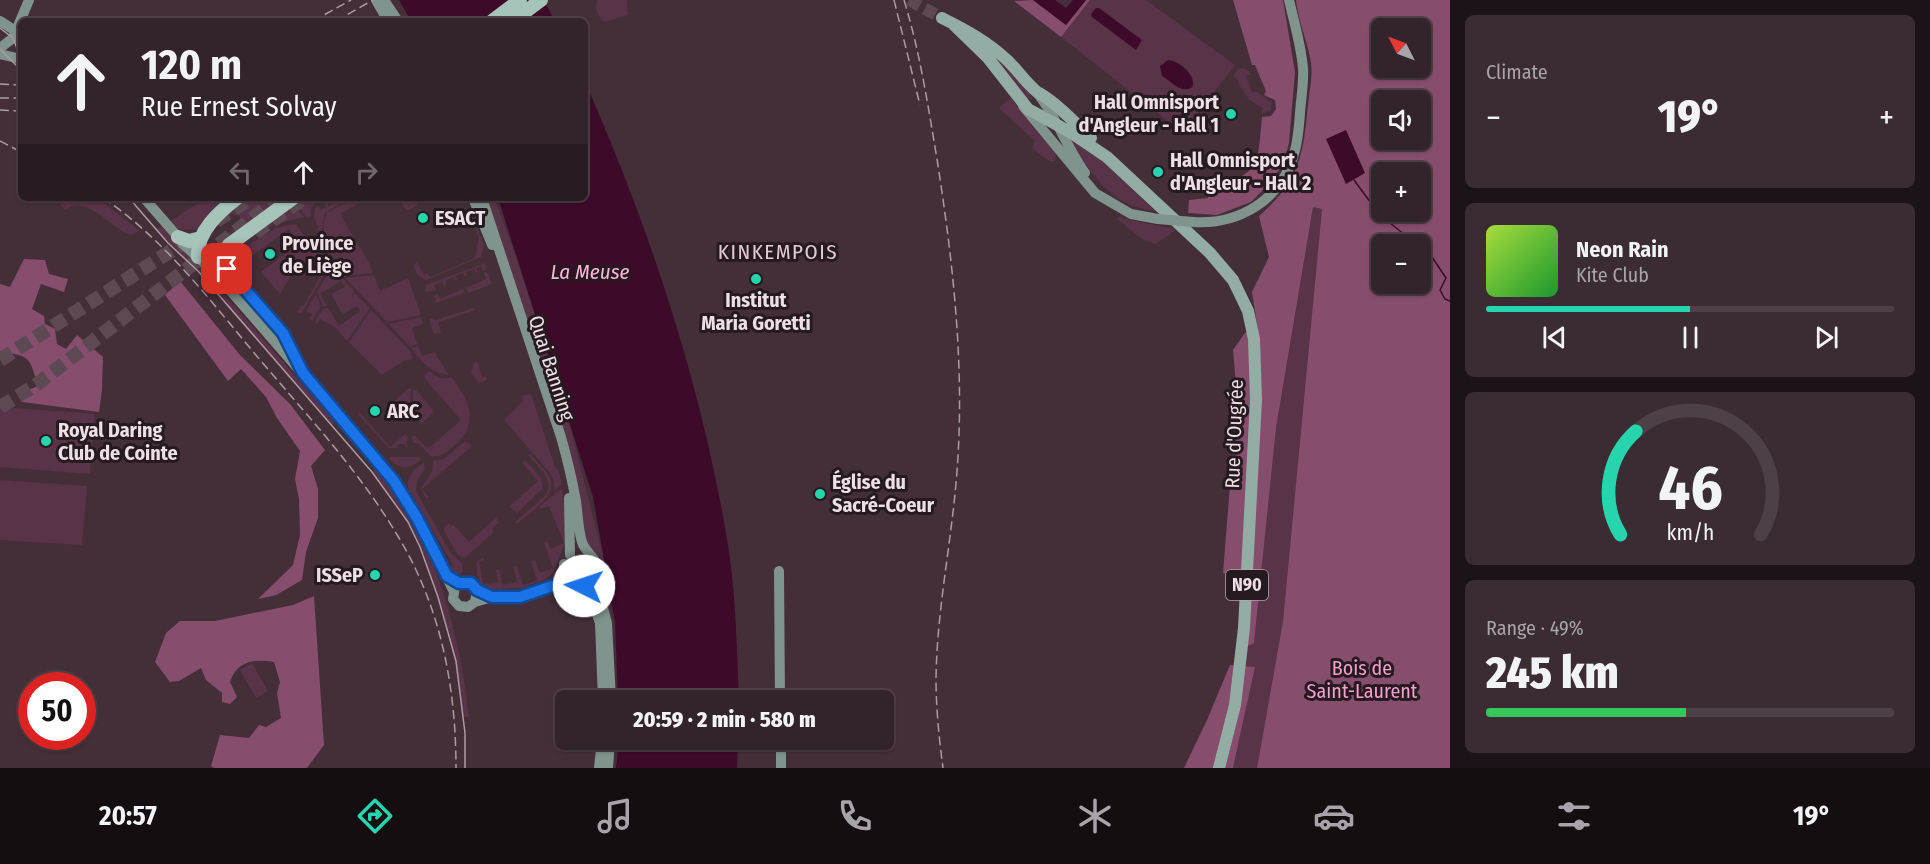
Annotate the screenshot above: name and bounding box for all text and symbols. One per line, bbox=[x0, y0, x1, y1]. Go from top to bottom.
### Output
north arrow bbox=[1371, 18, 1431, 78]
map controls bbox=[1371, 18, 1431, 294]
text: 120 m bbox=[141, 40, 242, 90]
icon: ahead bbox=[42, 42, 120, 120]
text: Climate bbox=[1486, 60, 1548, 84]
place label: Hall Omnisport d'Angleur - Hall 1 bbox=[1079, 90, 1220, 137]
button: sound bbox=[1371, 90, 1431, 150]
text: 19° bbox=[1658, 90, 1722, 144]
text: Rue Ernest Solvay bbox=[141, 91, 337, 123]
text: − bbox=[1486, 98, 1501, 138]
text: + bbox=[1879, 98, 1894, 138]
marker: Hall Omnisport d'Angleur - Hall 1 bbox=[1224, 107, 1238, 121]
place label: Hall Omnisport d'Angleur - Hall 2 bbox=[1170, 148, 1311, 195]
icon: left bbox=[224, 156, 257, 189]
icon: ahead bbox=[287, 156, 320, 189]
icon: right bbox=[350, 156, 383, 189]
button: + bbox=[1371, 162, 1431, 222]
marker: Hall Omnisport d'Angleur - Hall 2 bbox=[1151, 165, 1165, 179]
place label: ESACT bbox=[435, 206, 485, 230]
marker: ESACT bbox=[416, 211, 430, 225]
place label: Province de Liège bbox=[282, 231, 353, 278]
button: − bbox=[1371, 234, 1431, 294]
text: Neon Rain bbox=[1576, 236, 1669, 263]
district label: KINKEMPOIS bbox=[718, 239, 838, 265]
pin bbox=[201, 243, 252, 294]
marker: Province de Liège bbox=[263, 247, 277, 261]
icon: arrive bbox=[210, 252, 243, 285]
water label: La Meuse bbox=[550, 259, 630, 285]
text: Kite Club bbox=[1576, 263, 1649, 287]
marker: Institut Maria Goretti bbox=[749, 272, 763, 286]
place label: Institut Maria Goretti bbox=[701, 288, 811, 335]
street label: Quai Banning bbox=[524, 312, 580, 424]
icon: previous bbox=[1538, 321, 1571, 354]
icon: pause bbox=[1674, 321, 1707, 354]
icon: next bbox=[1810, 321, 1843, 354]
street label: Rue d'Ougrée bbox=[1220, 379, 1248, 489]
place label: ARC bbox=[386, 399, 420, 423]
marker: ARC bbox=[368, 404, 382, 418]
place label: Royal Daring Club de Cointe bbox=[58, 418, 178, 465]
marker: Royal Daring Club de Cointe bbox=[39, 434, 53, 448]
text: 46 bbox=[1658, 451, 1722, 526]
place label: Église du Sacré-Coeur bbox=[832, 469, 935, 517]
marker: Église du Sacré-Coeur bbox=[813, 487, 827, 501]
text: km/h bbox=[1666, 521, 1714, 547]
position arrow bbox=[552, 554, 616, 618]
place label: ISSeP bbox=[316, 563, 363, 587]
marker: ISSeP bbox=[368, 568, 382, 582]
road number: N90 bbox=[1226, 570, 1268, 600]
text: Range · 49% bbox=[1486, 616, 1584, 640]
text: 245 km bbox=[1486, 646, 1619, 700]
park label: Bois de Saint-Laurent bbox=[1307, 656, 1418, 703]
speed limit sign: 50 bbox=[18, 672, 96, 750]
text: 20:59 · 2 min · 580 m bbox=[633, 706, 816, 733]
icon: directions bbox=[354, 795, 396, 837]
icon: music bbox=[594, 795, 636, 837]
icon: phone bbox=[834, 795, 876, 837]
icon: climate bbox=[1074, 795, 1116, 837]
icon: car bbox=[1313, 795, 1355, 837]
icon: filters bbox=[1553, 795, 1595, 837]
text: 20:57 bbox=[99, 800, 157, 832]
text: 19° bbox=[1793, 800, 1831, 832]

